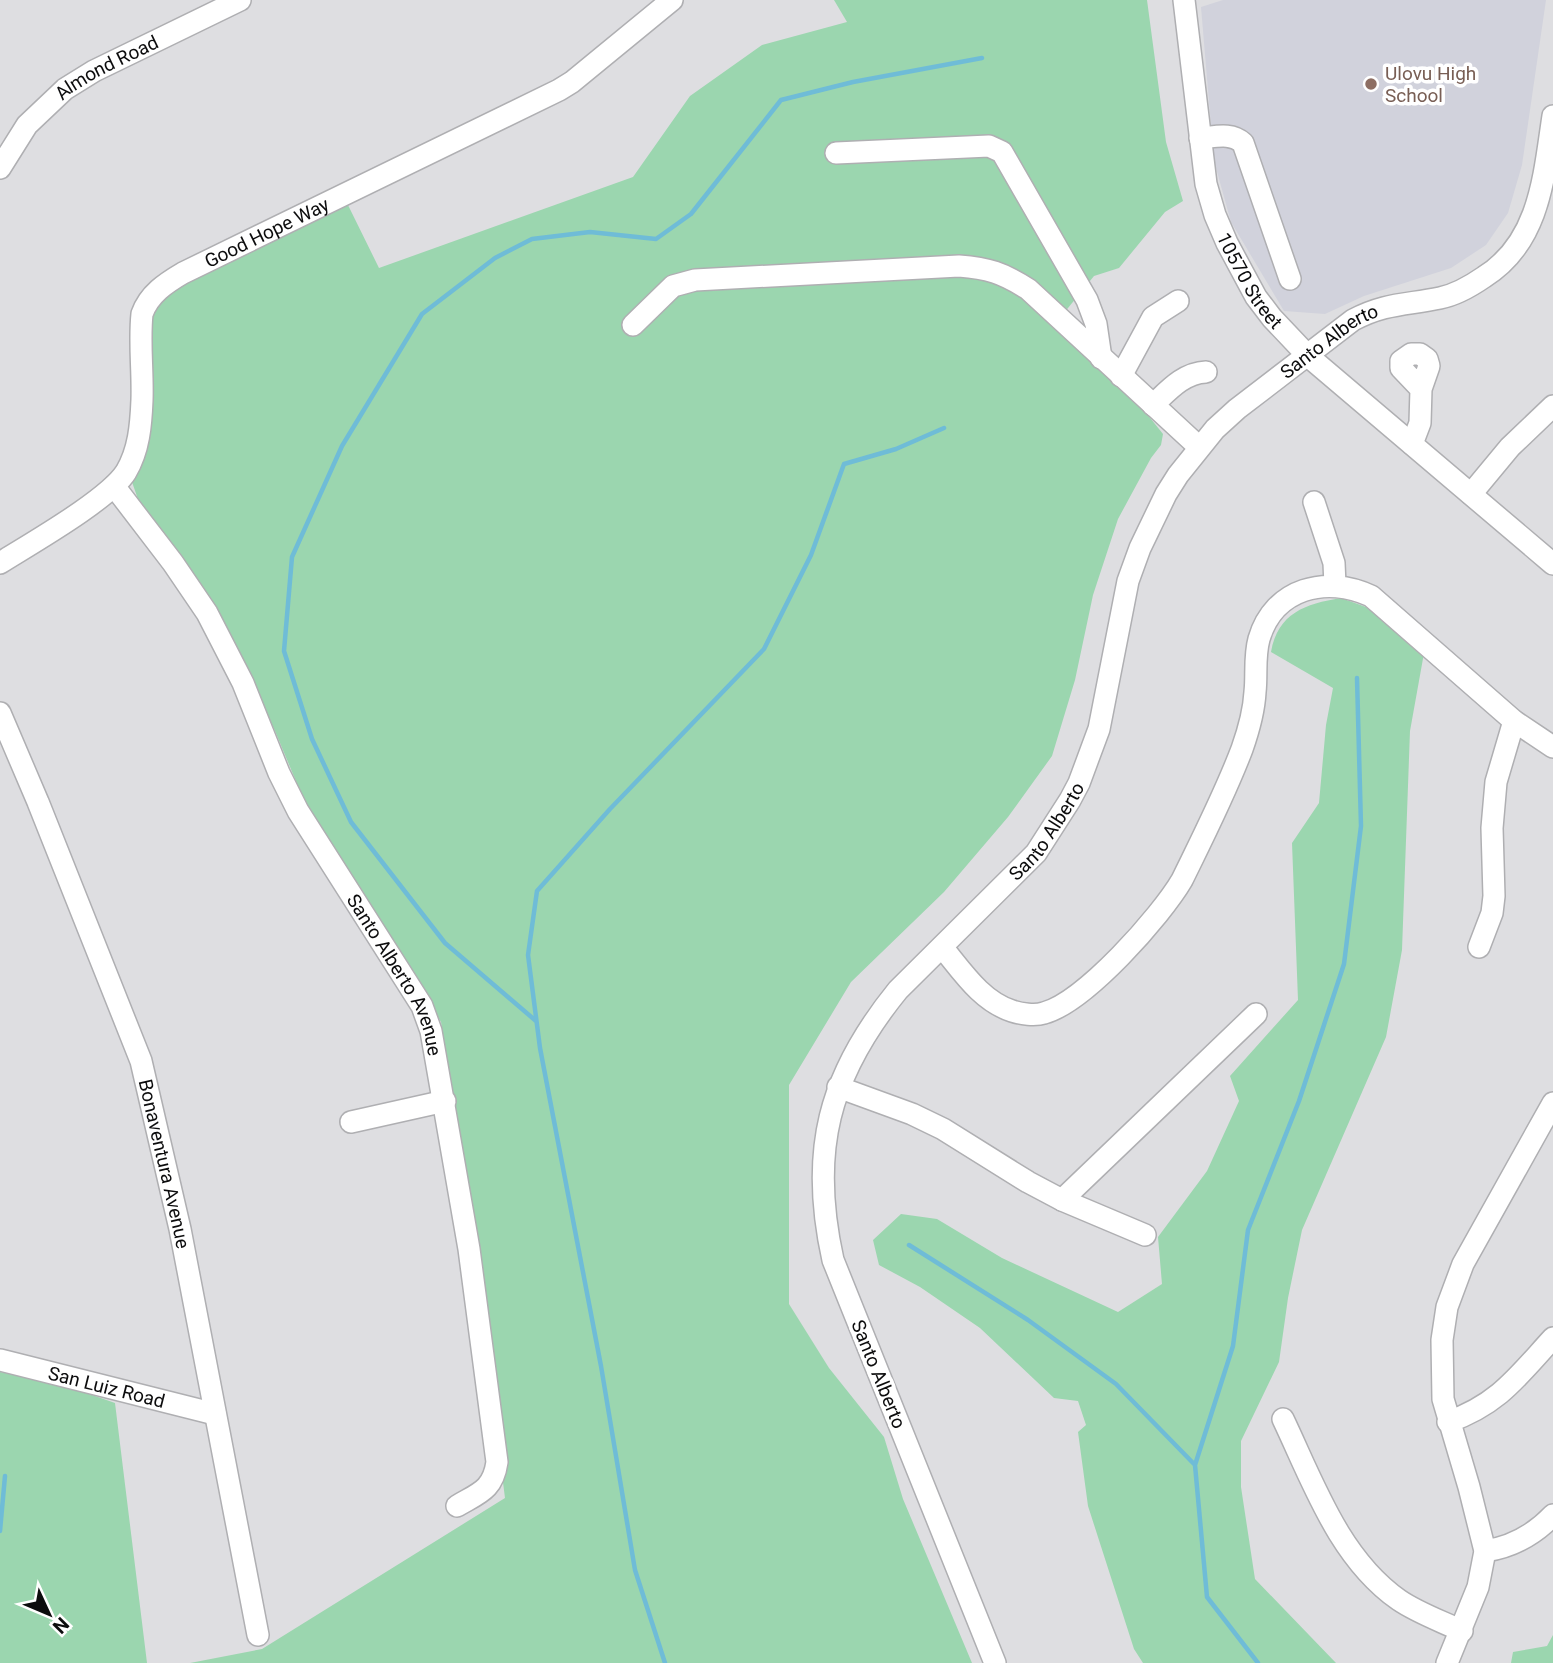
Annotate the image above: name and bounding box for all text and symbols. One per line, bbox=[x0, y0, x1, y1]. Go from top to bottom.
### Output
street label: Almond Road bbox=[50, 31, 162, 105]
place label: Ulovu High School bbox=[1385, 62, 1476, 107]
marker: Ulovu High School bbox=[1363, 76, 1379, 92]
street label: Good Hope Way bbox=[201, 193, 333, 273]
street label: 10570 Street bbox=[1212, 229, 1287, 334]
street label: Santo Alberto bbox=[1276, 299, 1381, 384]
street label: Santo Alberto bbox=[1004, 779, 1089, 885]
street label: Santo Alberto Avenue bbox=[342, 890, 446, 1058]
street label: Bonaventura Avenue bbox=[134, 1077, 194, 1250]
street label: Santo Alberto bbox=[846, 1316, 911, 1432]
street label: San Luiz Road bbox=[46, 1362, 167, 1413]
north arrow bbox=[14, 1579, 84, 1649]
text: N bbox=[48, 1613, 74, 1638]

